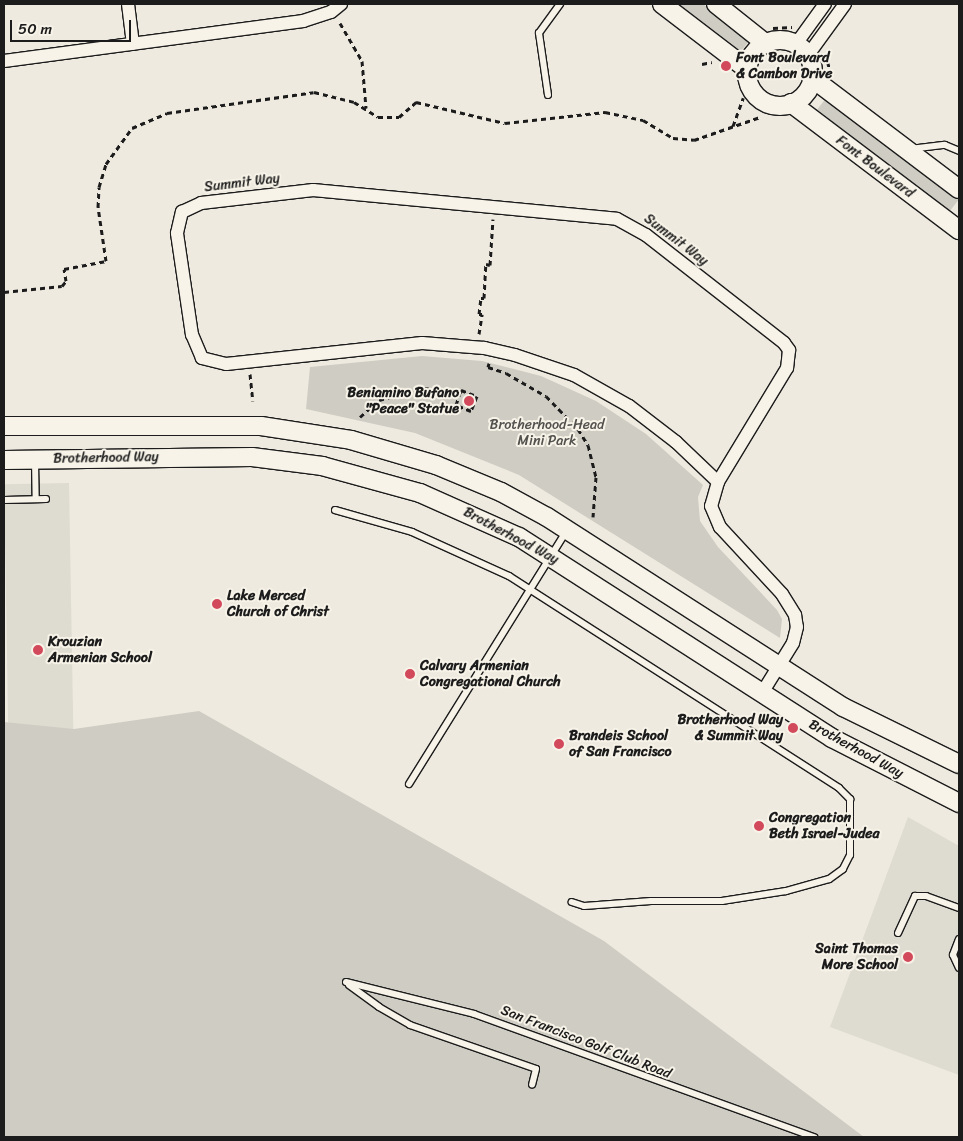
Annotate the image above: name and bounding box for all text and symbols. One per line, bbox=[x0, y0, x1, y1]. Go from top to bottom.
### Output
scale bar bbox=[12, 10, 134, 42]
text: 50 m bbox=[18, 16, 52, 42]
place label: Font Boulevard & Cambon Drive bbox=[736, 50, 833, 82]
marker: Font Boulevard & Cambon Drive bbox=[720, 60, 732, 72]
street label: Font Boulevard bbox=[833, 132, 917, 202]
street label: Summit Way bbox=[203, 170, 281, 196]
street label: Summit Way bbox=[641, 210, 711, 270]
place label: Beniamino Bufano "Peace" Statue bbox=[348, 385, 459, 418]
marker: Beniamino Bufano "Peace" Statue bbox=[463, 395, 475, 407]
park label: Brotherhood-Head Mini Park bbox=[490, 417, 604, 450]
street label: Brotherhood Way bbox=[53, 449, 159, 467]
street label: Brotherhood Way bbox=[460, 504, 562, 568]
place label: Lake Merced Church of Christ bbox=[227, 588, 329, 620]
marker: Lake Merced Church of Christ bbox=[211, 598, 223, 610]
place label: Krouzian Armenian School bbox=[48, 634, 152, 666]
marker: Krouzian Armenian School bbox=[32, 644, 44, 656]
place label: Calvary Armenian Congregational Church bbox=[420, 658, 560, 690]
marker: Calvary Armenian Congregational Church bbox=[404, 668, 416, 680]
place label: Brotherhood Way & Summit Way bbox=[677, 712, 783, 744]
street label: Brotherhood Way bbox=[806, 716, 906, 782]
marker: Brotherhood Way & Summit Way bbox=[787, 722, 799, 734]
place label: Brandeis School of San Francisco bbox=[569, 728, 672, 760]
marker: Brandeis School of San Francisco bbox=[553, 738, 565, 750]
place label: Congregation Beth Israel-Judea bbox=[769, 810, 880, 842]
marker: Congregation Beth Israel-Judea bbox=[753, 820, 765, 832]
place label: Saint Thomas More School bbox=[815, 941, 898, 974]
marker: Saint Thomas More School bbox=[902, 951, 914, 963]
street label: San Francisco Golf Club Road bbox=[499, 1002, 673, 1082]

